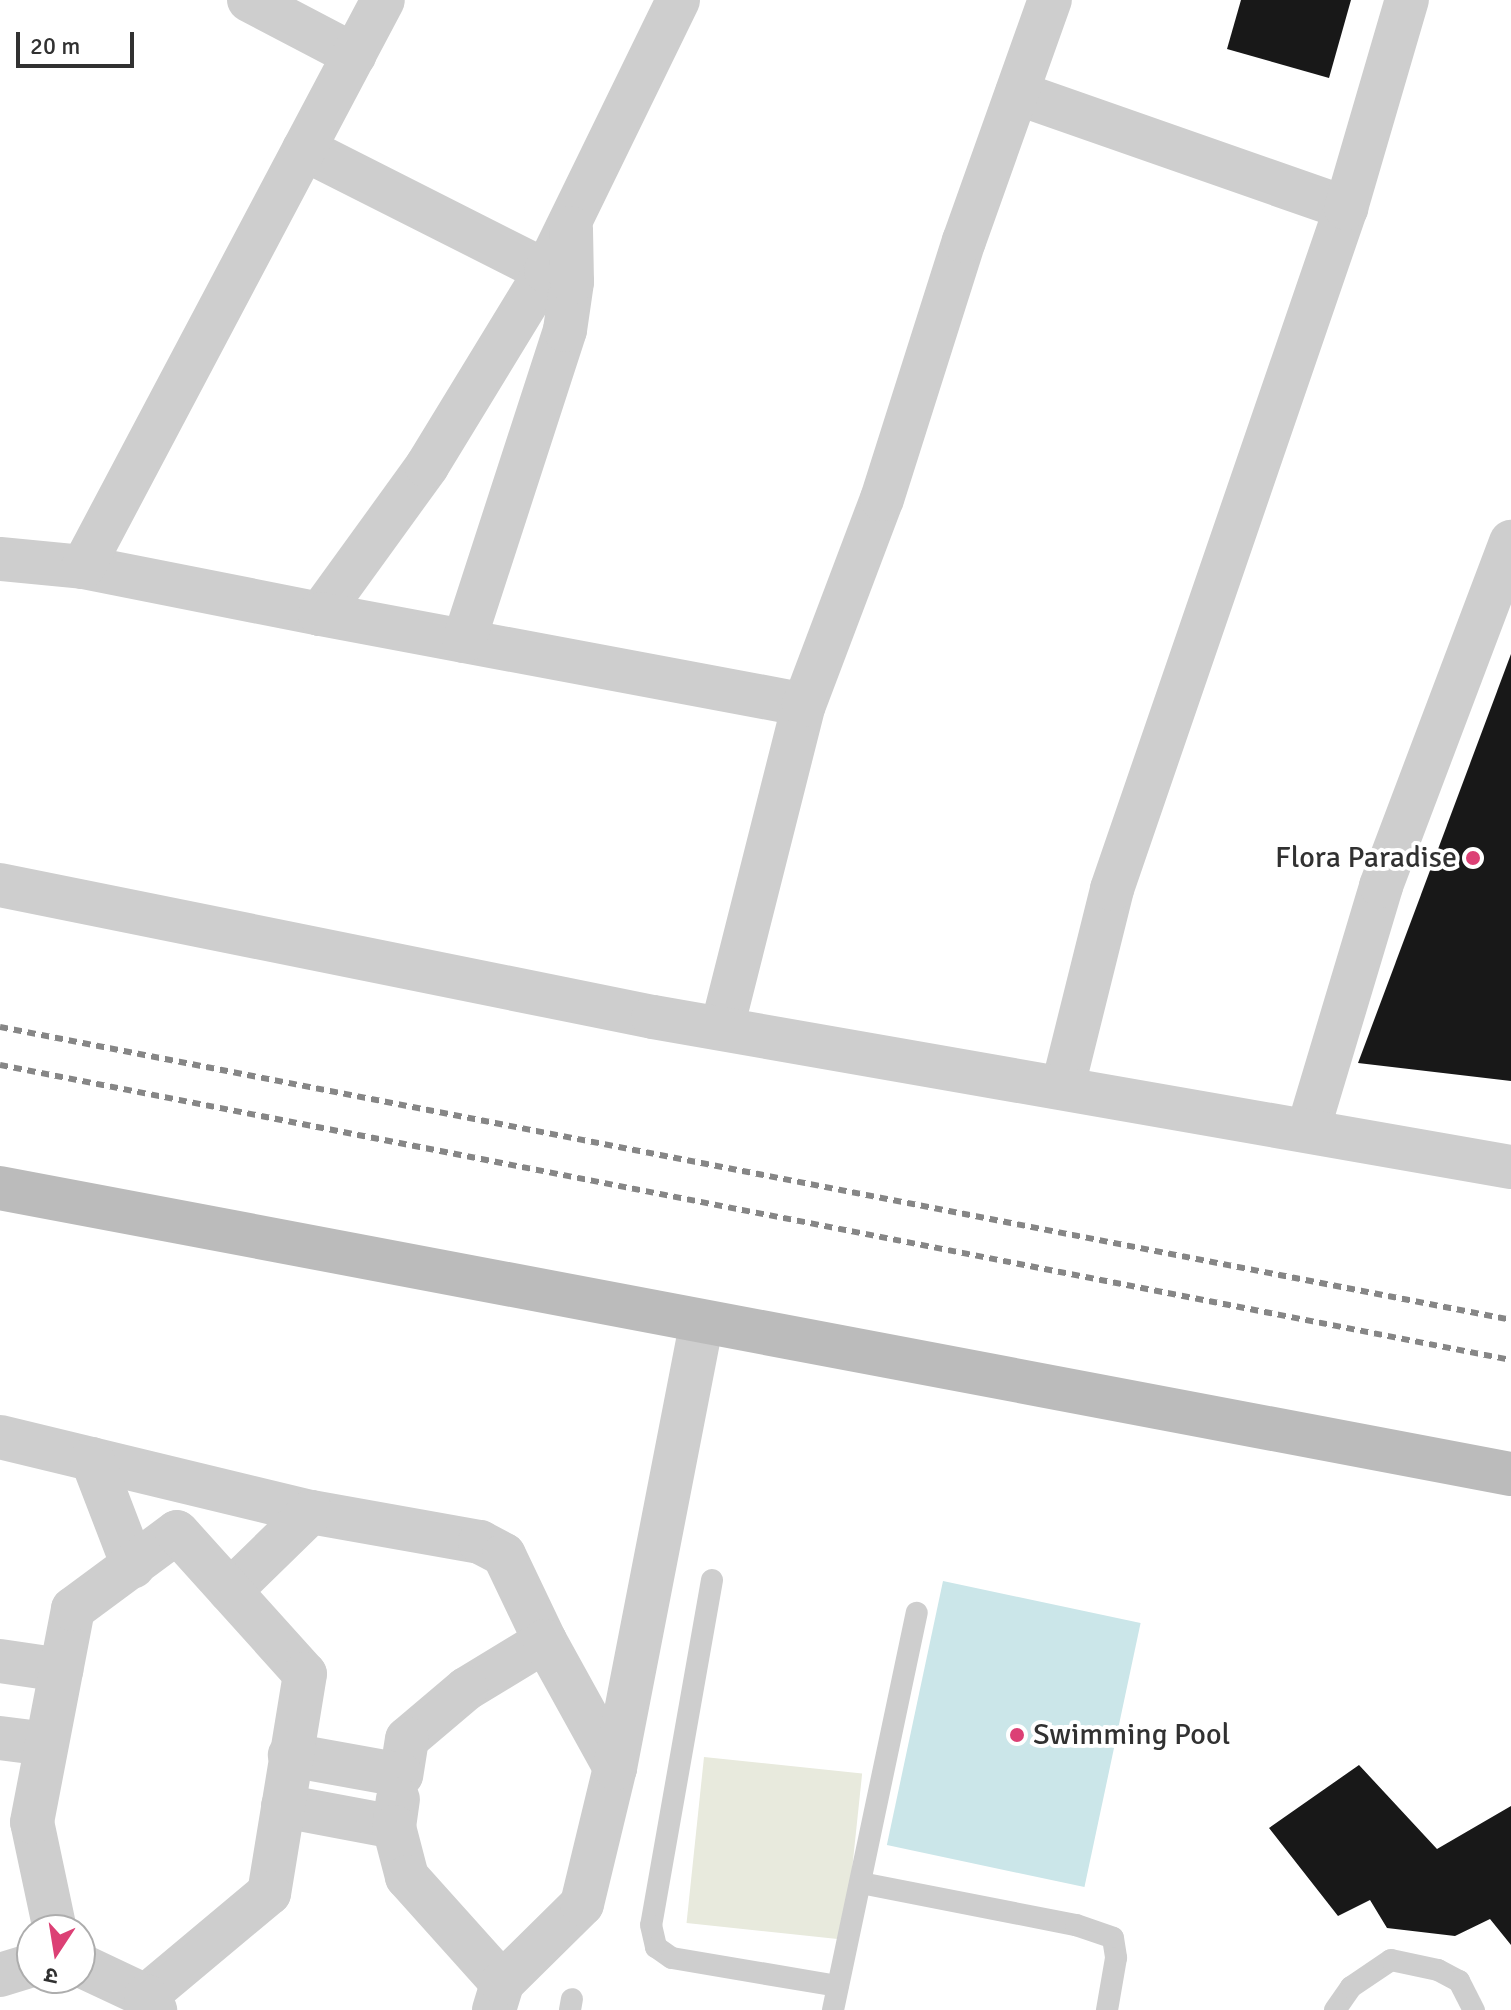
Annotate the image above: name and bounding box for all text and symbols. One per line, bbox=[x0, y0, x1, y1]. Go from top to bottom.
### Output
scale bar bbox=[20, 16, 138, 66]
text: 20 m bbox=[30, 31, 80, 61]
place label: Flora Paradise bbox=[1275, 840, 1457, 876]
marker: Flora Paradise bbox=[1464, 849, 1482, 867]
place label: Swimming Pool bbox=[1033, 1717, 1230, 1753]
marker: Swimming Pool bbox=[1008, 1726, 1026, 1744]
north arrow bbox=[16, 1914, 96, 1994]
text: उ bbox=[42, 1961, 60, 1991]

